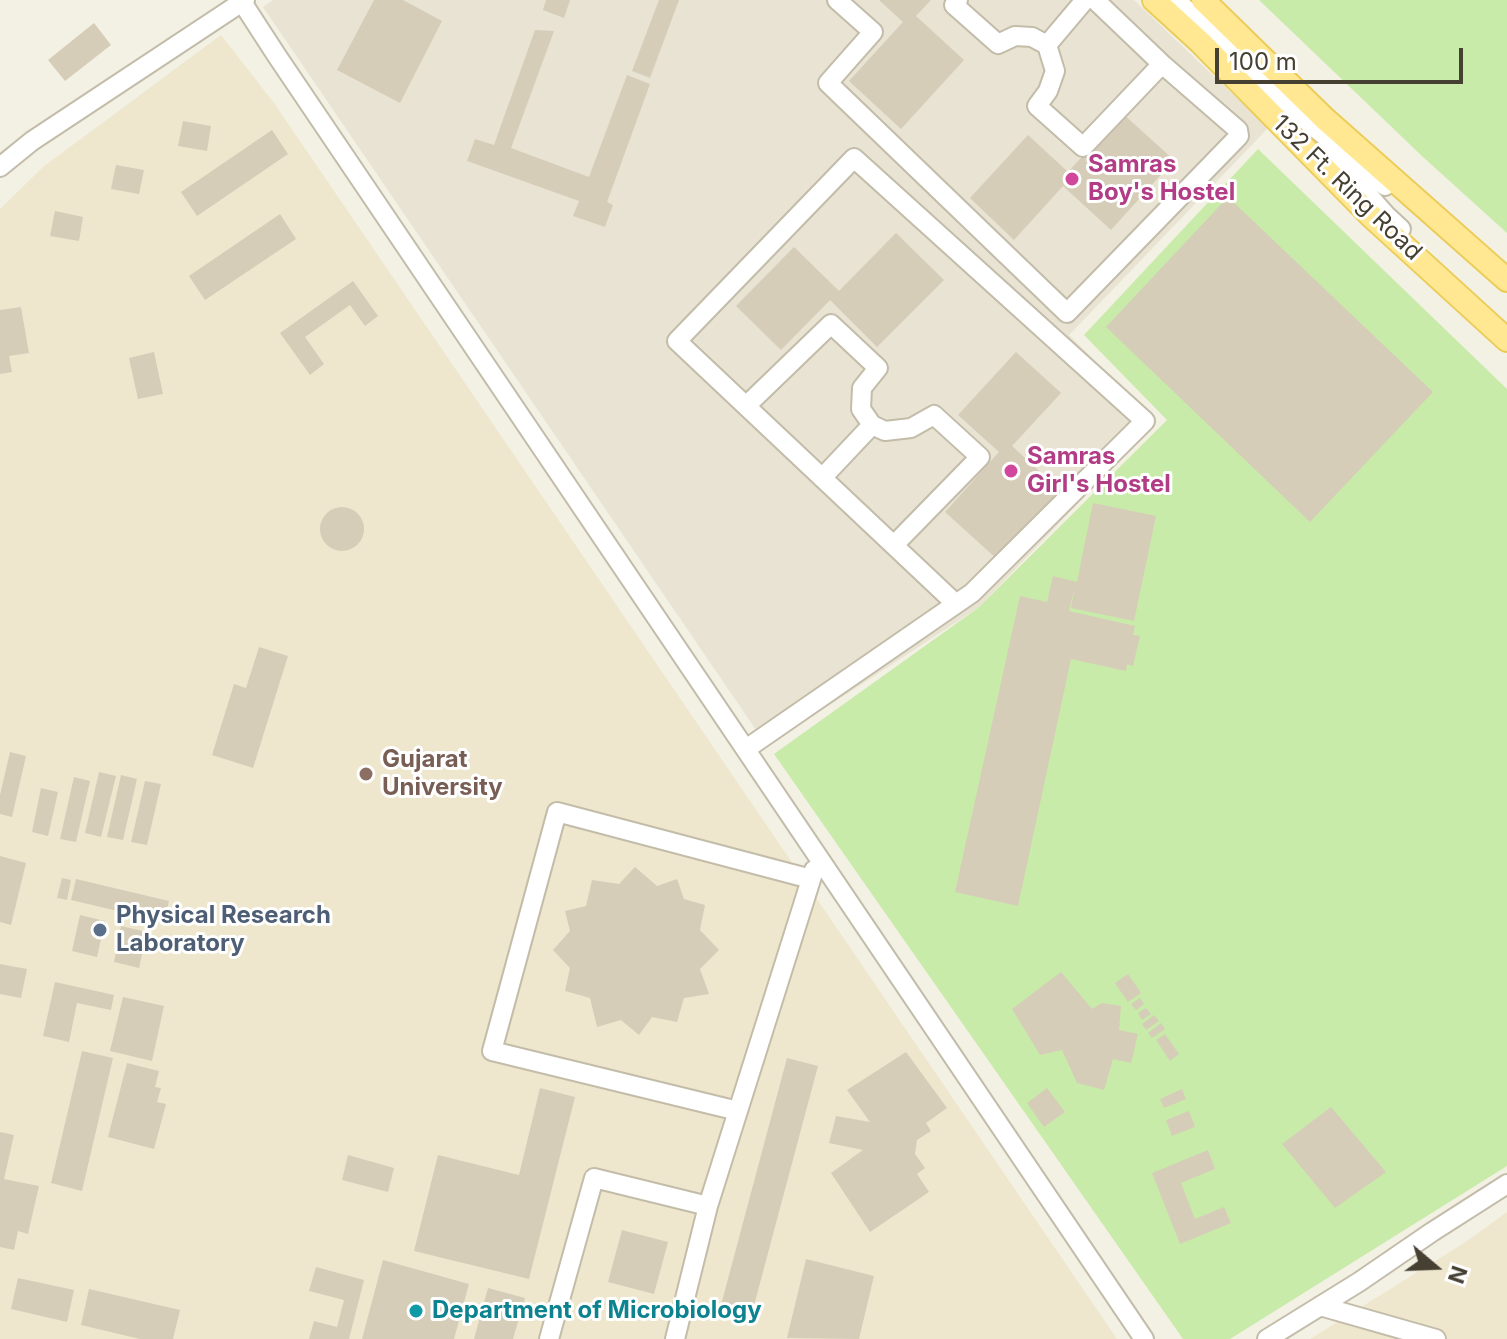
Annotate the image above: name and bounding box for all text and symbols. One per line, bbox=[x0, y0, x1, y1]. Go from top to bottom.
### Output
scale bar bbox=[1219, 32, 1467, 82]
text: 100 m bbox=[1229, 47, 1297, 76]
street label: 132 Ft. Ring Road bbox=[1266, 109, 1428, 267]
place label: Samras Boy's Hostel bbox=[1088, 151, 1235, 207]
marker: Samras Boy's Hostel bbox=[1063, 170, 1081, 188]
place label: Samras Girl's Hostel bbox=[1027, 443, 1171, 499]
marker: Samras Girl's Hostel bbox=[1002, 462, 1020, 480]
place label: Gujarat University bbox=[382, 746, 503, 802]
marker: Gujarat University bbox=[357, 765, 375, 783]
place label: Physical Research Laboratory bbox=[116, 902, 331, 958]
marker: Physical Research Laboratory bbox=[91, 921, 109, 939]
north arrow bbox=[1395, 1227, 1475, 1307]
text: N bbox=[1443, 1263, 1473, 1287]
place label: Department of Microbiology bbox=[432, 1297, 762, 1325]
marker: Department of Microbiology bbox=[407, 1302, 425, 1320]

